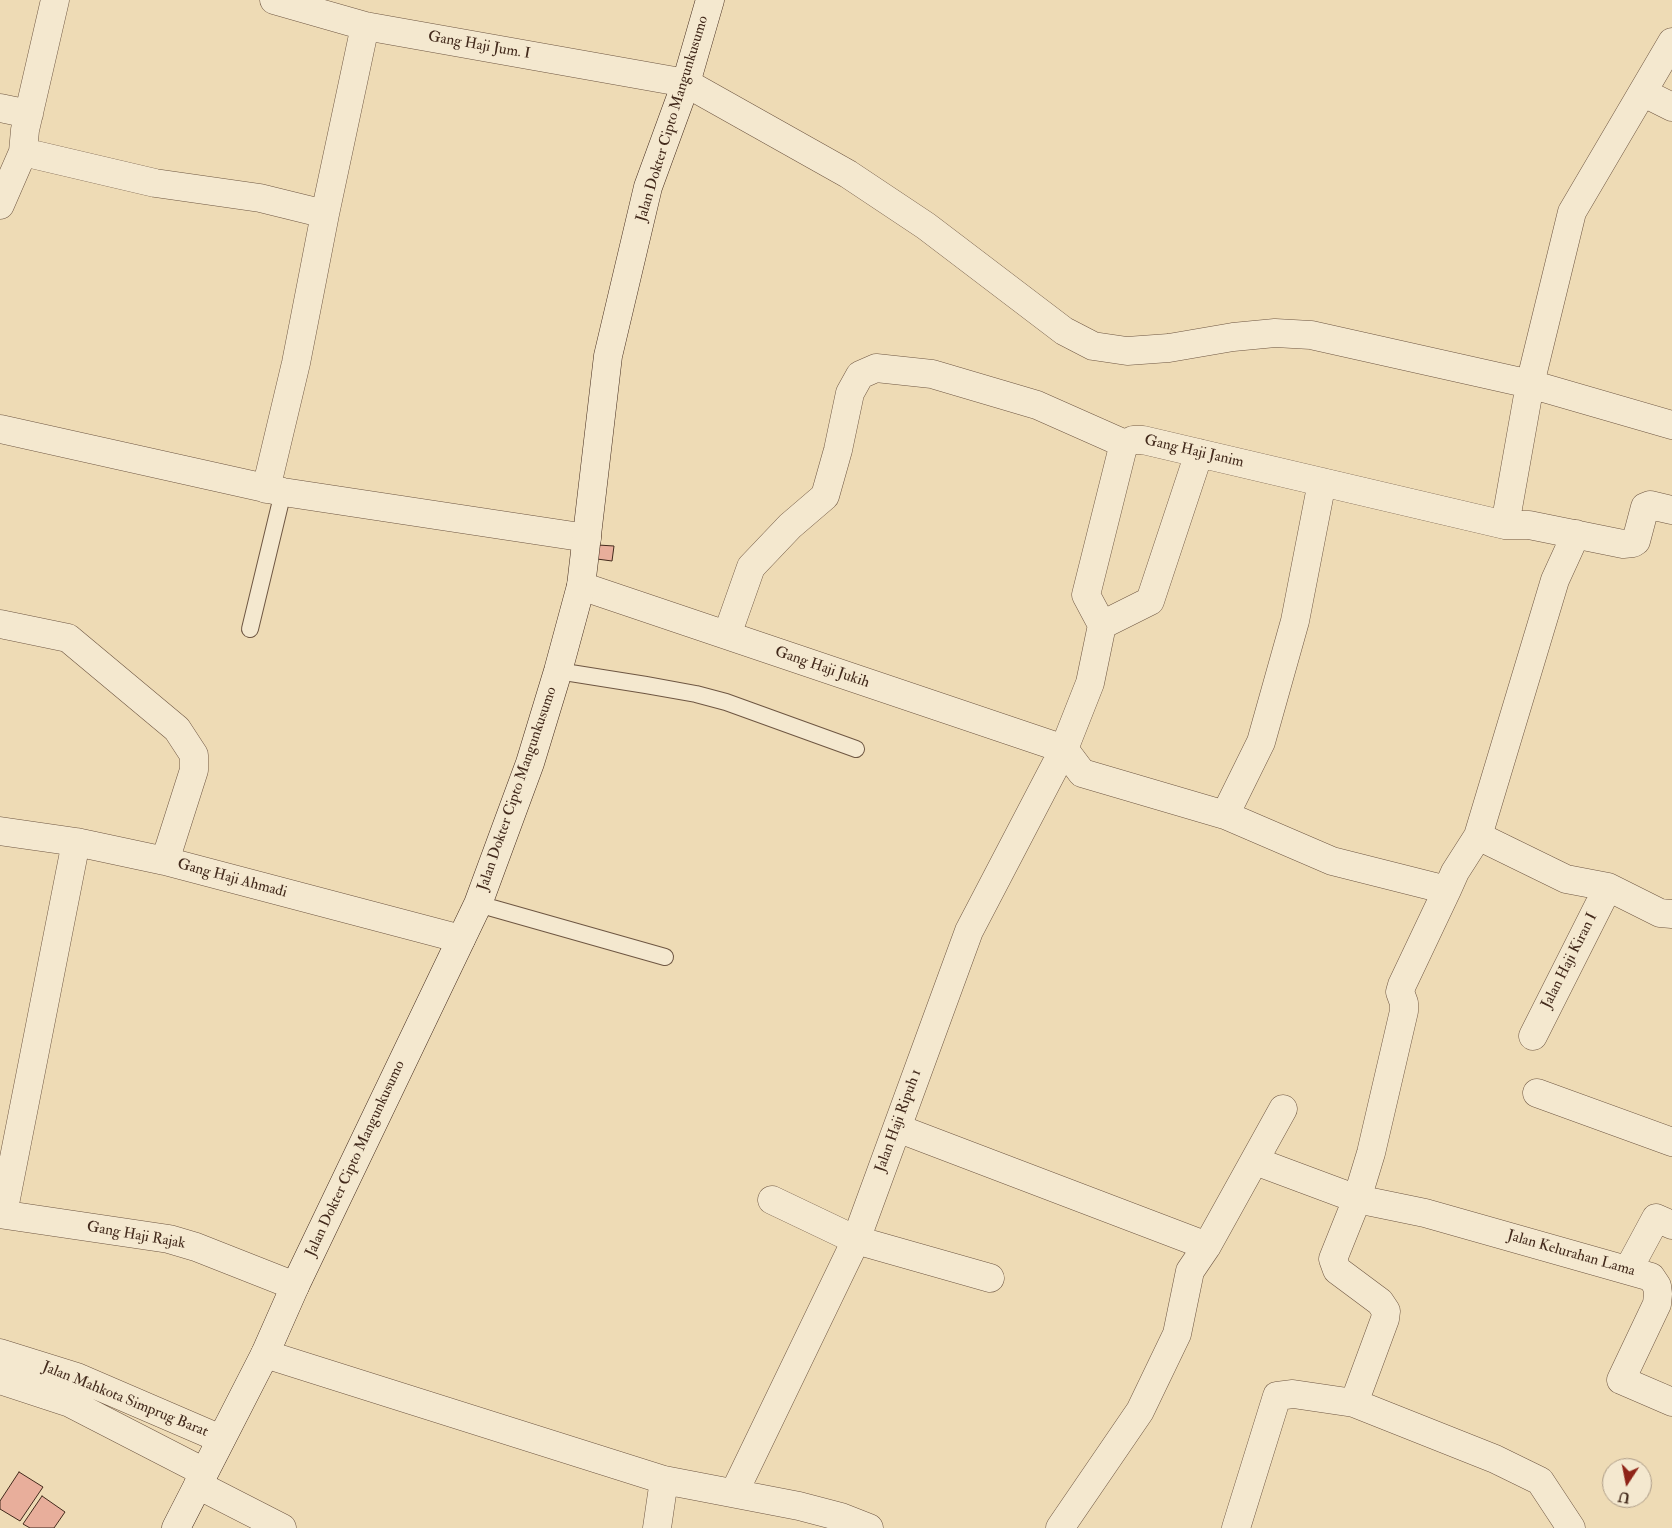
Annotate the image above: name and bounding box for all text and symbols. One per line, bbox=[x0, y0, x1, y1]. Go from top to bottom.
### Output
street label: Jalan Dokter Cipto Mangunkusumo bbox=[633, 14, 713, 224]
street label: Gang Haji Jum. I bbox=[427, 28, 531, 64]
street label: Gang Haji Janim bbox=[1143, 432, 1245, 472]
street label: Gang Haji Jukih bbox=[772, 643, 872, 693]
street label: Jalan Dokter Cipto Mangunkusumo bbox=[475, 685, 561, 893]
street label: Gang Haji Ahmadi bbox=[175, 856, 289, 902]
street label: Jalan Haji Kiran I bbox=[1538, 910, 1602, 1012]
street label: Jalan Dokter Cipto Mangunkusumo bbox=[303, 1058, 409, 1260]
street label: Jalan Haji Ripuh 1 bbox=[872, 1067, 926, 1175]
street label: Gang Haji Rajak bbox=[85, 1218, 187, 1254]
street label: Jalan Kelurahan Lama bbox=[1505, 1227, 1637, 1281]
street label: Jalan Mahkota Simprug Barat bbox=[39, 1358, 211, 1442]
north arrow bbox=[1602, 1458, 1652, 1508]
text: U bbox=[1617, 1488, 1632, 1507]

